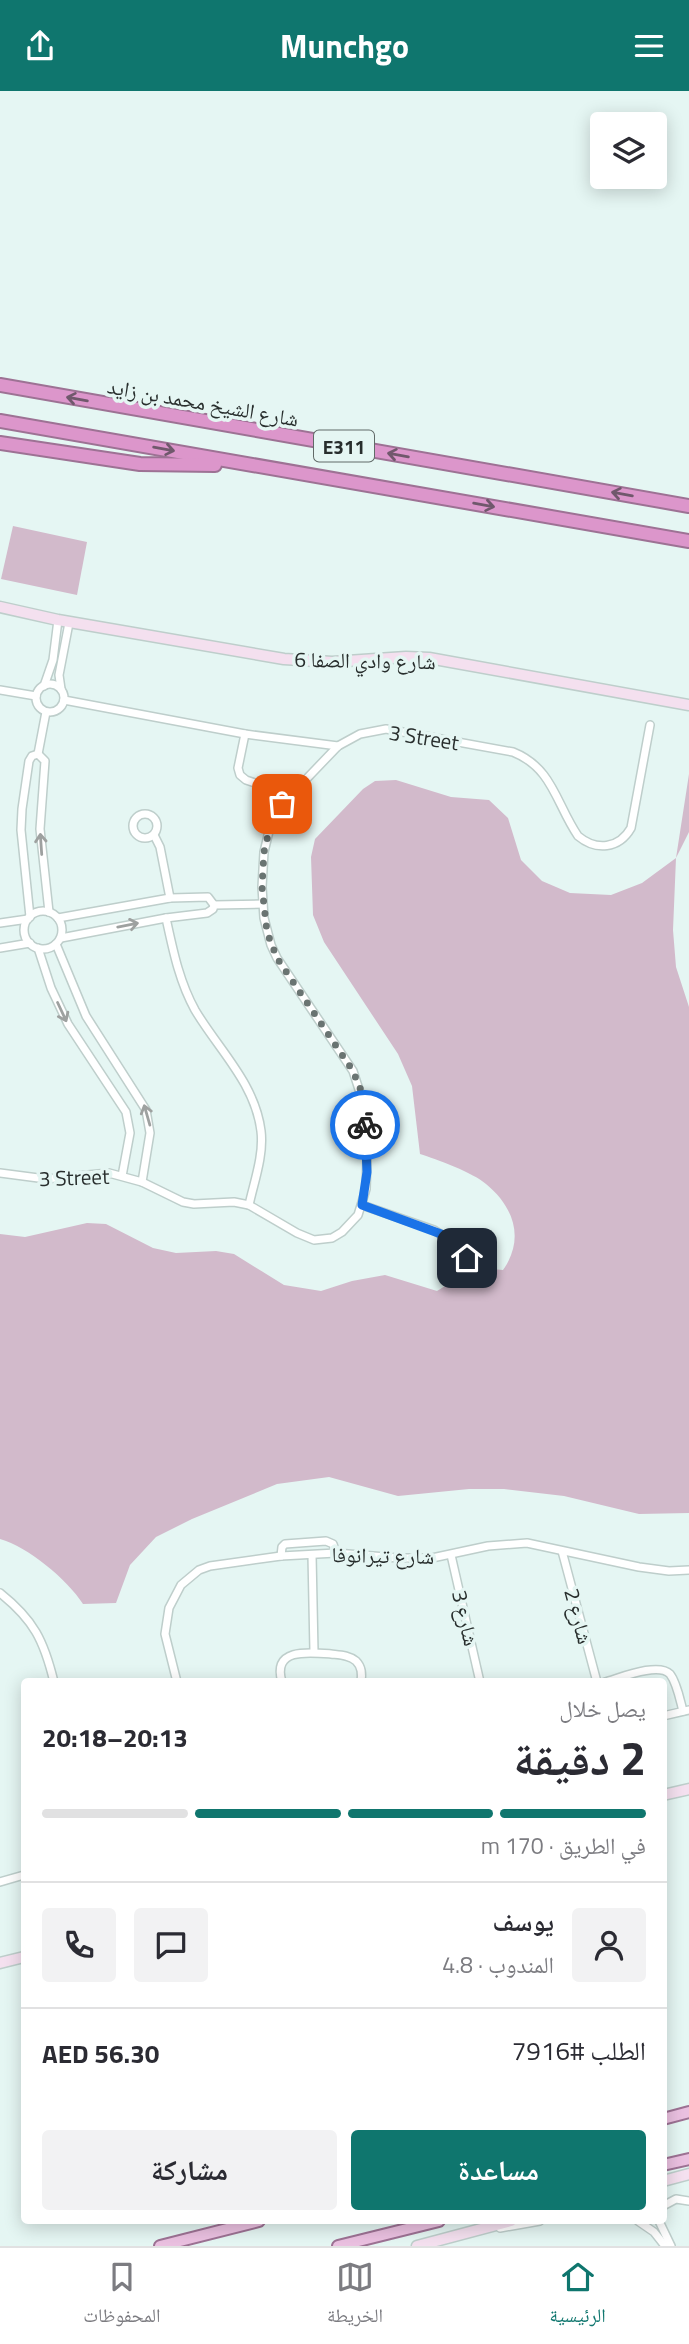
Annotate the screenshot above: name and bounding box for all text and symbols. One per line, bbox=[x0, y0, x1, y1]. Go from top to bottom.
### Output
text: Munchgo bbox=[280, 22, 409, 70]
icon: share bbox=[21, 27, 59, 65]
icon: menu bbox=[630, 27, 668, 65]
map controls bbox=[590, 112, 667, 189]
button: layers bbox=[590, 112, 667, 189]
street label: شارع الشيخ محمد بن زايد bbox=[105, 369, 301, 435]
one-way arrow bbox=[66, 392, 89, 405]
road number: E311 bbox=[314, 431, 374, 461]
one-way arrow bbox=[152, 443, 175, 457]
one-way arrow bbox=[387, 448, 410, 462]
one-way arrow bbox=[611, 487, 634, 501]
one-way arrow bbox=[472, 499, 495, 512]
street label: شارع وادي الصفا 6 bbox=[294, 643, 436, 679]
street label: 3 Street bbox=[387, 716, 462, 758]
pin bbox=[252, 774, 312, 834]
icon: bag bbox=[263, 785, 301, 823]
one-way arrow bbox=[34, 833, 47, 856]
one-way arrow bbox=[116, 918, 139, 932]
one-way arrow bbox=[56, 1001, 69, 1022]
courier bbox=[330, 1090, 400, 1160]
one-way arrow bbox=[139, 1105, 152, 1127]
icon: bike bbox=[346, 1106, 384, 1144]
street label: 3 Street bbox=[38, 1160, 110, 1194]
pin bbox=[437, 1228, 497, 1288]
icon: home bbox=[448, 1239, 486, 1277]
street label: شارع تيرانوفا bbox=[331, 1538, 435, 1572]
street label: شارع 2 bbox=[556, 1585, 602, 1647]
street label: شارع 3 bbox=[444, 1587, 488, 1649]
text: يصل خلال bbox=[559, 1691, 646, 1726]
text: 20:13–20:18 bbox=[42, 1718, 188, 1757]
text: 2 دقيقة bbox=[514, 1723, 646, 1793]
text: في الطريق · 170 m bbox=[481, 1828, 646, 1863]
text: يوسف bbox=[493, 1902, 554, 1941]
button: phone bbox=[42, 1908, 116, 1982]
button: chat bbox=[134, 1908, 208, 1982]
button: person bbox=[572, 1908, 646, 1982]
text: المندوب · 4.8 bbox=[442, 1947, 554, 1982]
text: الطلب #7916 bbox=[512, 2031, 646, 2070]
text: AED 56.30 bbox=[42, 2034, 159, 2073]
button: مشاركة bbox=[42, 2130, 337, 2210]
button: مساعدة bbox=[351, 2130, 646, 2210]
tab: المحفوظات bbox=[83, 2258, 161, 2334]
tab: الخريطة bbox=[327, 2258, 383, 2334]
tab: الرئيسية bbox=[549, 2258, 606, 2334]

